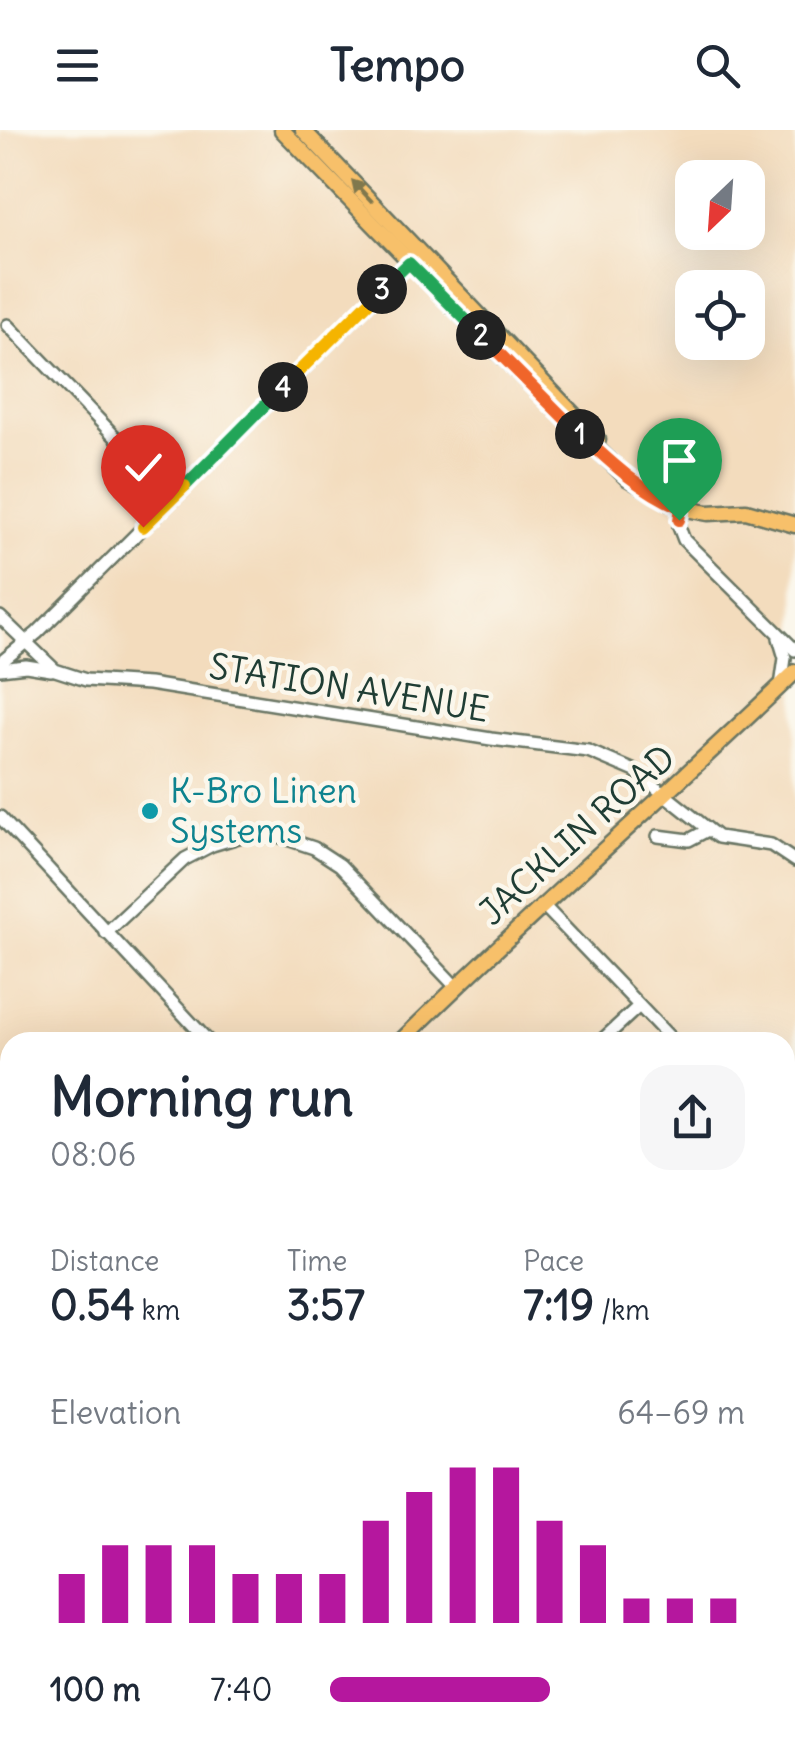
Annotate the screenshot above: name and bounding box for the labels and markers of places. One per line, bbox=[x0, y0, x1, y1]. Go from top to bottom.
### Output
pin: 3 bbox=[357, 264, 407, 314]
pin: 2 bbox=[456, 310, 506, 360]
pin: 4 bbox=[258, 362, 308, 412]
pin: 1 bbox=[555, 409, 605, 459]
pin bbox=[637, 418, 722, 521]
pin bbox=[101, 425, 186, 528]
place label: K-Bro Linen Systems bbox=[170, 768, 357, 852]
marker: K-Bro Linen Systems bbox=[139, 800, 161, 822]

